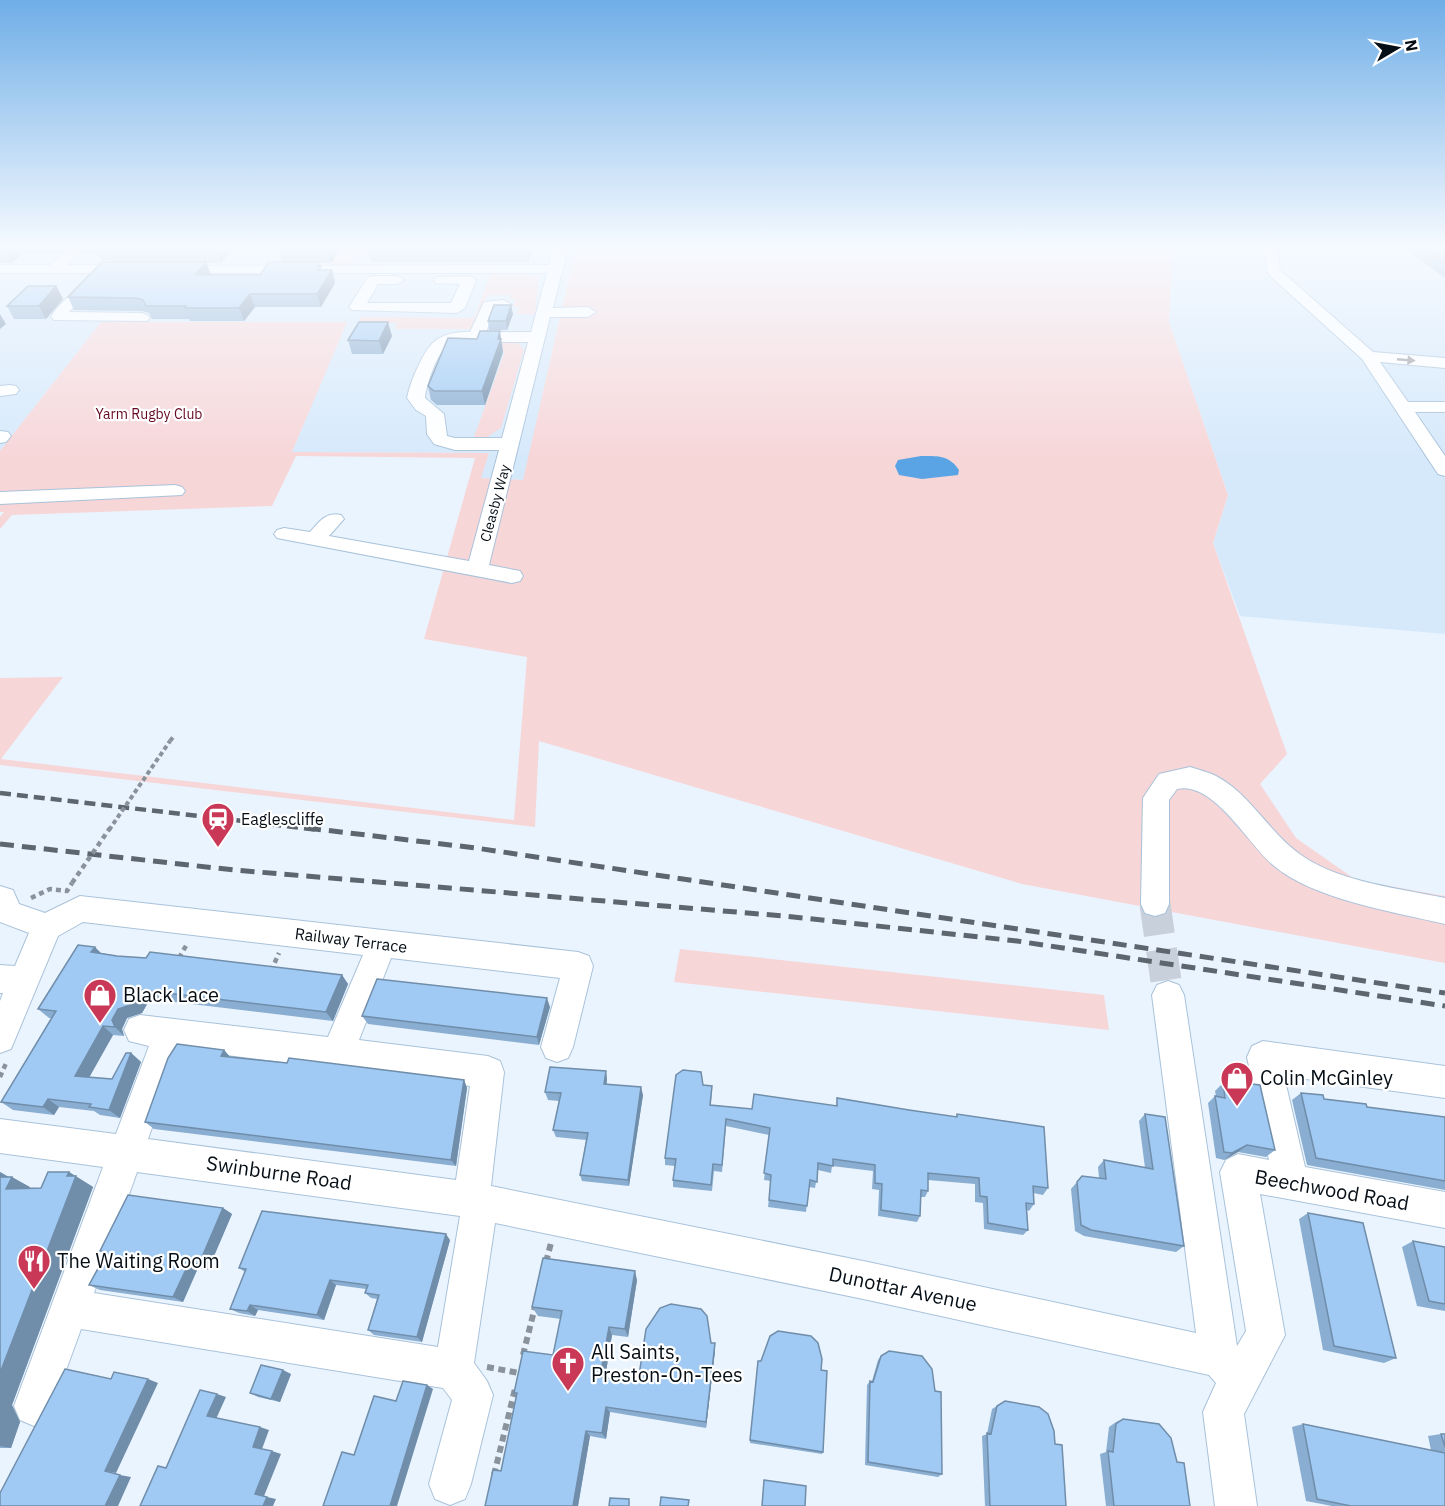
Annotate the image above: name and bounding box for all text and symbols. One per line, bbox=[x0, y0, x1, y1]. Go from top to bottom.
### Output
north arrow bbox=[1367, 18, 1427, 78]
text: N bbox=[1401, 38, 1423, 53]
one-way arrow bbox=[1397, 355, 1416, 365]
park label: Yarm Rugby Club bbox=[96, 405, 202, 423]
street label: Cleasby Way bbox=[476, 462, 514, 544]
station icon: Eaglescliffe bbox=[200, 801, 236, 848]
place label: Eaglescliffe bbox=[241, 809, 324, 829]
street label: Railway Terrace bbox=[294, 923, 409, 957]
shop icon: Black Lace bbox=[82, 977, 118, 1024]
place label: Black Lace bbox=[123, 981, 219, 1008]
shop icon: Colin McGinley bbox=[1219, 1060, 1255, 1107]
place label: Colin McGinley bbox=[1260, 1064, 1393, 1091]
street label: Swinburne Road bbox=[205, 1149, 354, 1196]
street label: Beechwood Road bbox=[1253, 1163, 1411, 1216]
restaurant icon: The Waiting Room bbox=[16, 1243, 52, 1290]
place label: The Waiting Room bbox=[57, 1247, 220, 1274]
street label: Dunottar Avenue bbox=[827, 1260, 980, 1317]
place label: All Saints, Preston-On-Tees bbox=[591, 1338, 743, 1388]
church icon: All Saints, Preston-On-Tees bbox=[550, 1345, 586, 1392]

